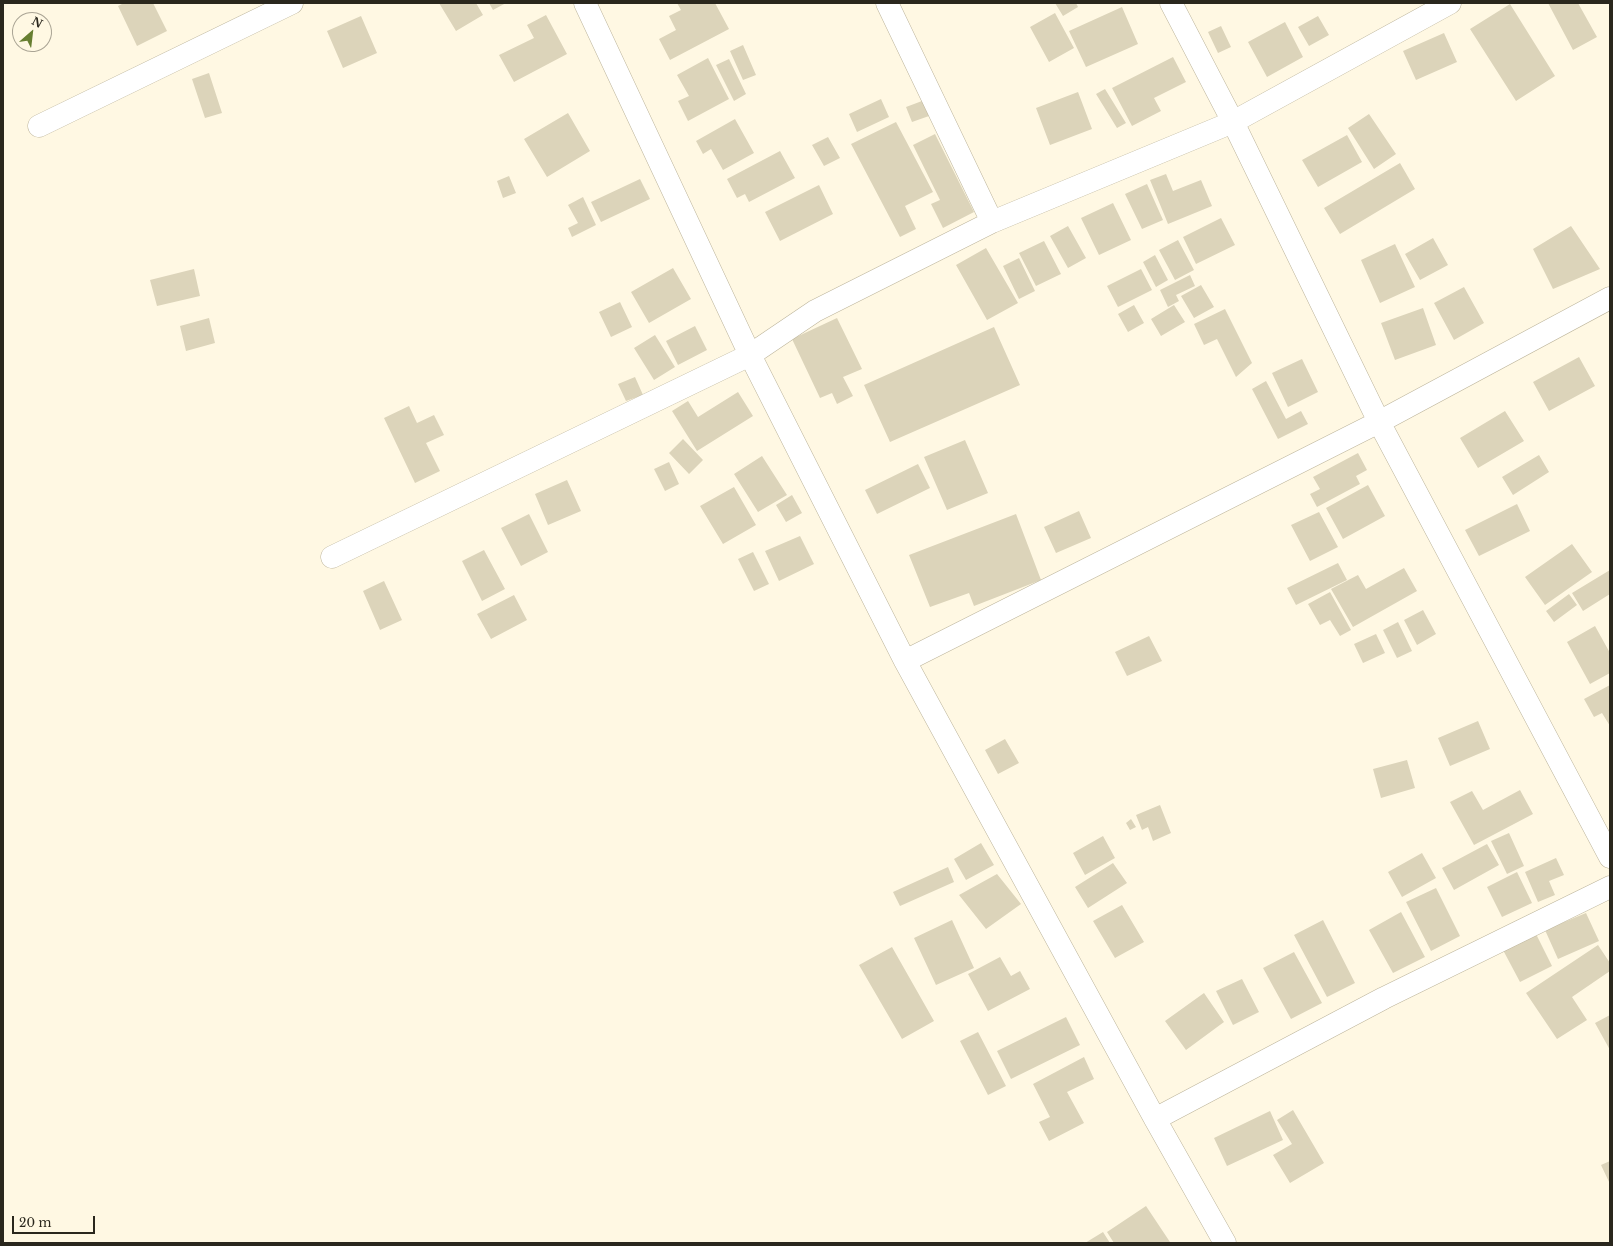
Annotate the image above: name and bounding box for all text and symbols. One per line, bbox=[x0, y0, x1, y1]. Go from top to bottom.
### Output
north arrow bbox=[12, 12, 52, 52]
text: N bbox=[29, 14, 45, 31]
scale bar bbox=[14, 1208, 97, 1234]
text: 20 m bbox=[19, 1215, 51, 1230]

